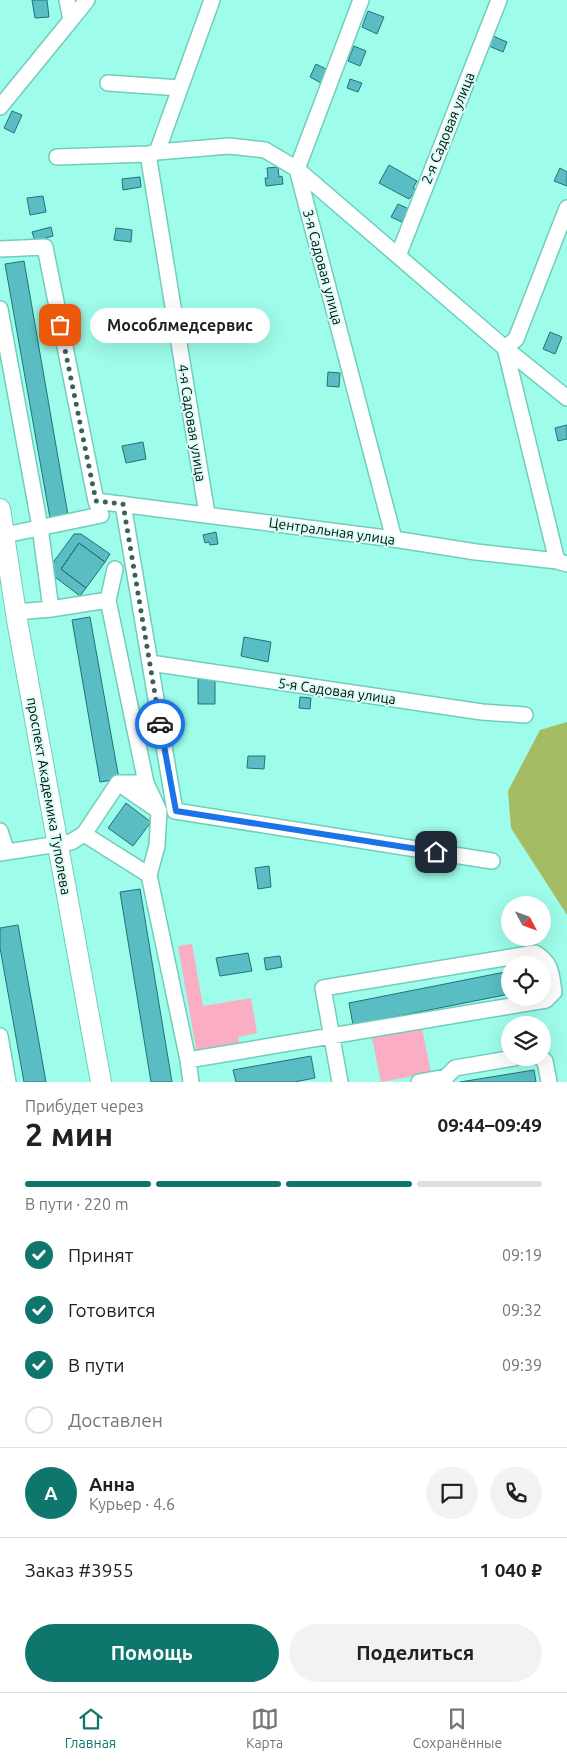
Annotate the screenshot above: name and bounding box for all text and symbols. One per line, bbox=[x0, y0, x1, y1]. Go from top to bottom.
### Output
street label: 2-я Садовая улица bbox=[418, 70, 478, 186]
street label: 3-я Садовая улица bbox=[300, 208, 346, 326]
pin bbox=[39, 304, 81, 346]
callout: Мособлмедсервис bbox=[90, 308, 270, 342]
icon: bag bbox=[46, 311, 74, 339]
text: Мособлмедсервис bbox=[107, 316, 253, 334]
street label: 4-я Садовая улица bbox=[175, 363, 209, 483]
street label: Центральная улица bbox=[268, 514, 396, 548]
street label: 5-я Садовая улица bbox=[277, 675, 397, 707]
street label: проспект Академика Туполева bbox=[24, 696, 74, 896]
courier bbox=[135, 699, 185, 749]
icon: car bbox=[146, 710, 174, 738]
pin bbox=[415, 831, 457, 873]
icon: home bbox=[422, 838, 450, 866]
north arrow bbox=[501, 896, 551, 946]
map controls bbox=[501, 896, 551, 1066]
button: locate bbox=[501, 956, 551, 1006]
button: layers bbox=[501, 1016, 551, 1066]
text: Прибудет через bbox=[25, 1097, 144, 1115]
text: 09:44–09:49 bbox=[437, 1114, 542, 1136]
text: 2 мин bbox=[25, 1116, 113, 1152]
text: В пути · 220 m bbox=[25, 1195, 128, 1213]
icon: check bbox=[25, 1241, 53, 1269]
text: Принят bbox=[68, 1244, 133, 1266]
text: 09:19 bbox=[502, 1246, 542, 1264]
icon: check bbox=[25, 1296, 53, 1324]
text: Готовится bbox=[68, 1299, 155, 1321]
text: 09:32 bbox=[502, 1301, 542, 1319]
icon: check bbox=[25, 1351, 53, 1379]
text: В пути bbox=[68, 1354, 125, 1376]
text: 09:39 bbox=[502, 1356, 542, 1374]
text: Доставлен bbox=[68, 1409, 163, 1431]
button: chat bbox=[426, 1467, 478, 1519]
button: phone bbox=[490, 1467, 542, 1519]
text: Анна bbox=[89, 1473, 135, 1495]
text: А bbox=[44, 1482, 58, 1504]
text: Курьер · 4.6 bbox=[89, 1495, 175, 1513]
text: Заказ #3955 bbox=[25, 1559, 134, 1581]
text: 1 040 ₽ bbox=[479, 1559, 542, 1581]
button: Помощь bbox=[25, 1624, 279, 1682]
button: Поделиться bbox=[289, 1624, 542, 1682]
tab: Главная bbox=[65, 1705, 116, 1751]
tab: Карта bbox=[246, 1705, 283, 1751]
tab: Сохранённые bbox=[413, 1705, 502, 1751]

